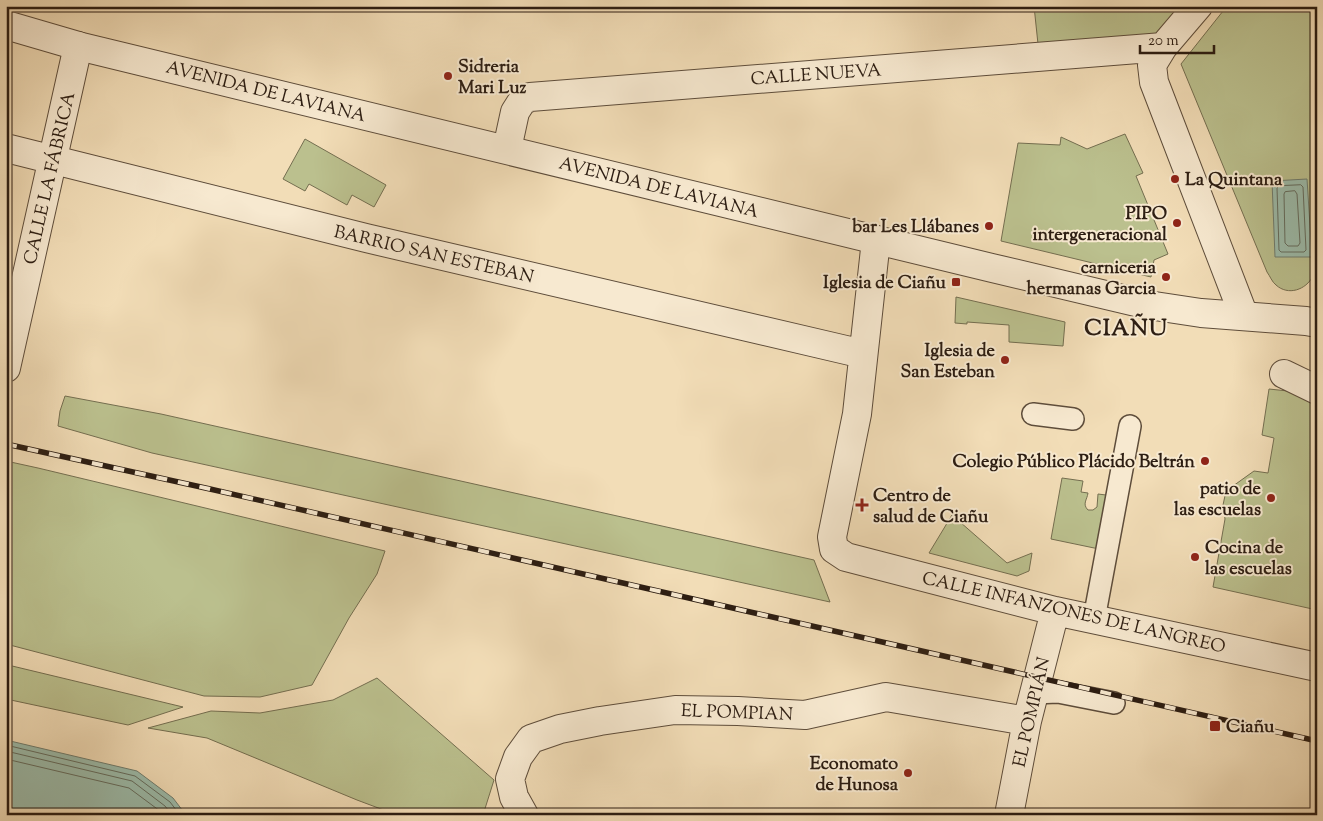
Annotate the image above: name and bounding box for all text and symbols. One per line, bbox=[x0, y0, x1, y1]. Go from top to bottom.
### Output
scale bar bbox=[1140, 22, 1214, 54]
text: 20 m bbox=[1148, 31, 1179, 52]
street label: AVENIDA DE LAVIANA bbox=[163, 55, 369, 130]
place label: Sidreria Mari Luz bbox=[458, 55, 527, 102]
street label: CALLE NUEVA bbox=[750, 58, 883, 94]
marker: Sidreria Mari Luz bbox=[442, 70, 454, 82]
street label: CALLE LA FÁBRICA bbox=[18, 89, 84, 267]
street label: AVENIDA DE LAVIANA bbox=[556, 151, 762, 226]
place label: La Quintana bbox=[1185, 168, 1283, 194]
marker: La Quintana bbox=[1169, 173, 1181, 185]
place label: PIPO intergeneracional bbox=[1032, 202, 1168, 249]
place label: bar Les Llábanes bbox=[851, 215, 979, 241]
marker: PIPO intergeneracional bbox=[1171, 217, 1183, 229]
street label: BARRIO SAN ESTEBAN bbox=[331, 220, 536, 292]
marker: bar Les Llábanes bbox=[983, 220, 995, 232]
place label: carniceria hermanas Garcia bbox=[1026, 256, 1157, 303]
place label: Iglesia de Ciañu bbox=[823, 271, 947, 297]
marker: carniceria hermanas Garcia bbox=[1160, 271, 1172, 283]
marker: Iglesia de Ciañu bbox=[950, 276, 962, 288]
district label: CIAÑU bbox=[1084, 313, 1168, 346]
place label: Iglesia de San Esteban bbox=[900, 339, 996, 386]
marker: Iglesia de San Esteban bbox=[999, 354, 1011, 366]
place label: Colegio Público Plácido Beltrán bbox=[952, 450, 1195, 476]
marker: Colegio Público Plácido Beltrán bbox=[1199, 455, 1211, 467]
place label: patio de las escuelas bbox=[1174, 477, 1262, 524]
place label: Centro de salud de Ciañu bbox=[873, 484, 989, 531]
marker: patio de las escuelas bbox=[1265, 492, 1277, 504]
marker: Centro de salud de Ciañu bbox=[855, 498, 869, 512]
place label: Cocina de las escuelas bbox=[1205, 536, 1292, 583]
marker: Cocina de las escuelas bbox=[1189, 551, 1201, 563]
street label: CALLE INFANZONES DE LANGREO bbox=[919, 566, 1228, 662]
street label: EL POMPIÁN bbox=[1008, 655, 1058, 770]
street label: EL POMPIAN bbox=[680, 699, 794, 729]
place label: Ciañu bbox=[1226, 715, 1275, 741]
marker: Ciañu bbox=[1208, 719, 1222, 733]
place label: Economato de Hunosa bbox=[810, 752, 899, 799]
marker: Economato de Hunosa bbox=[902, 767, 914, 779]

